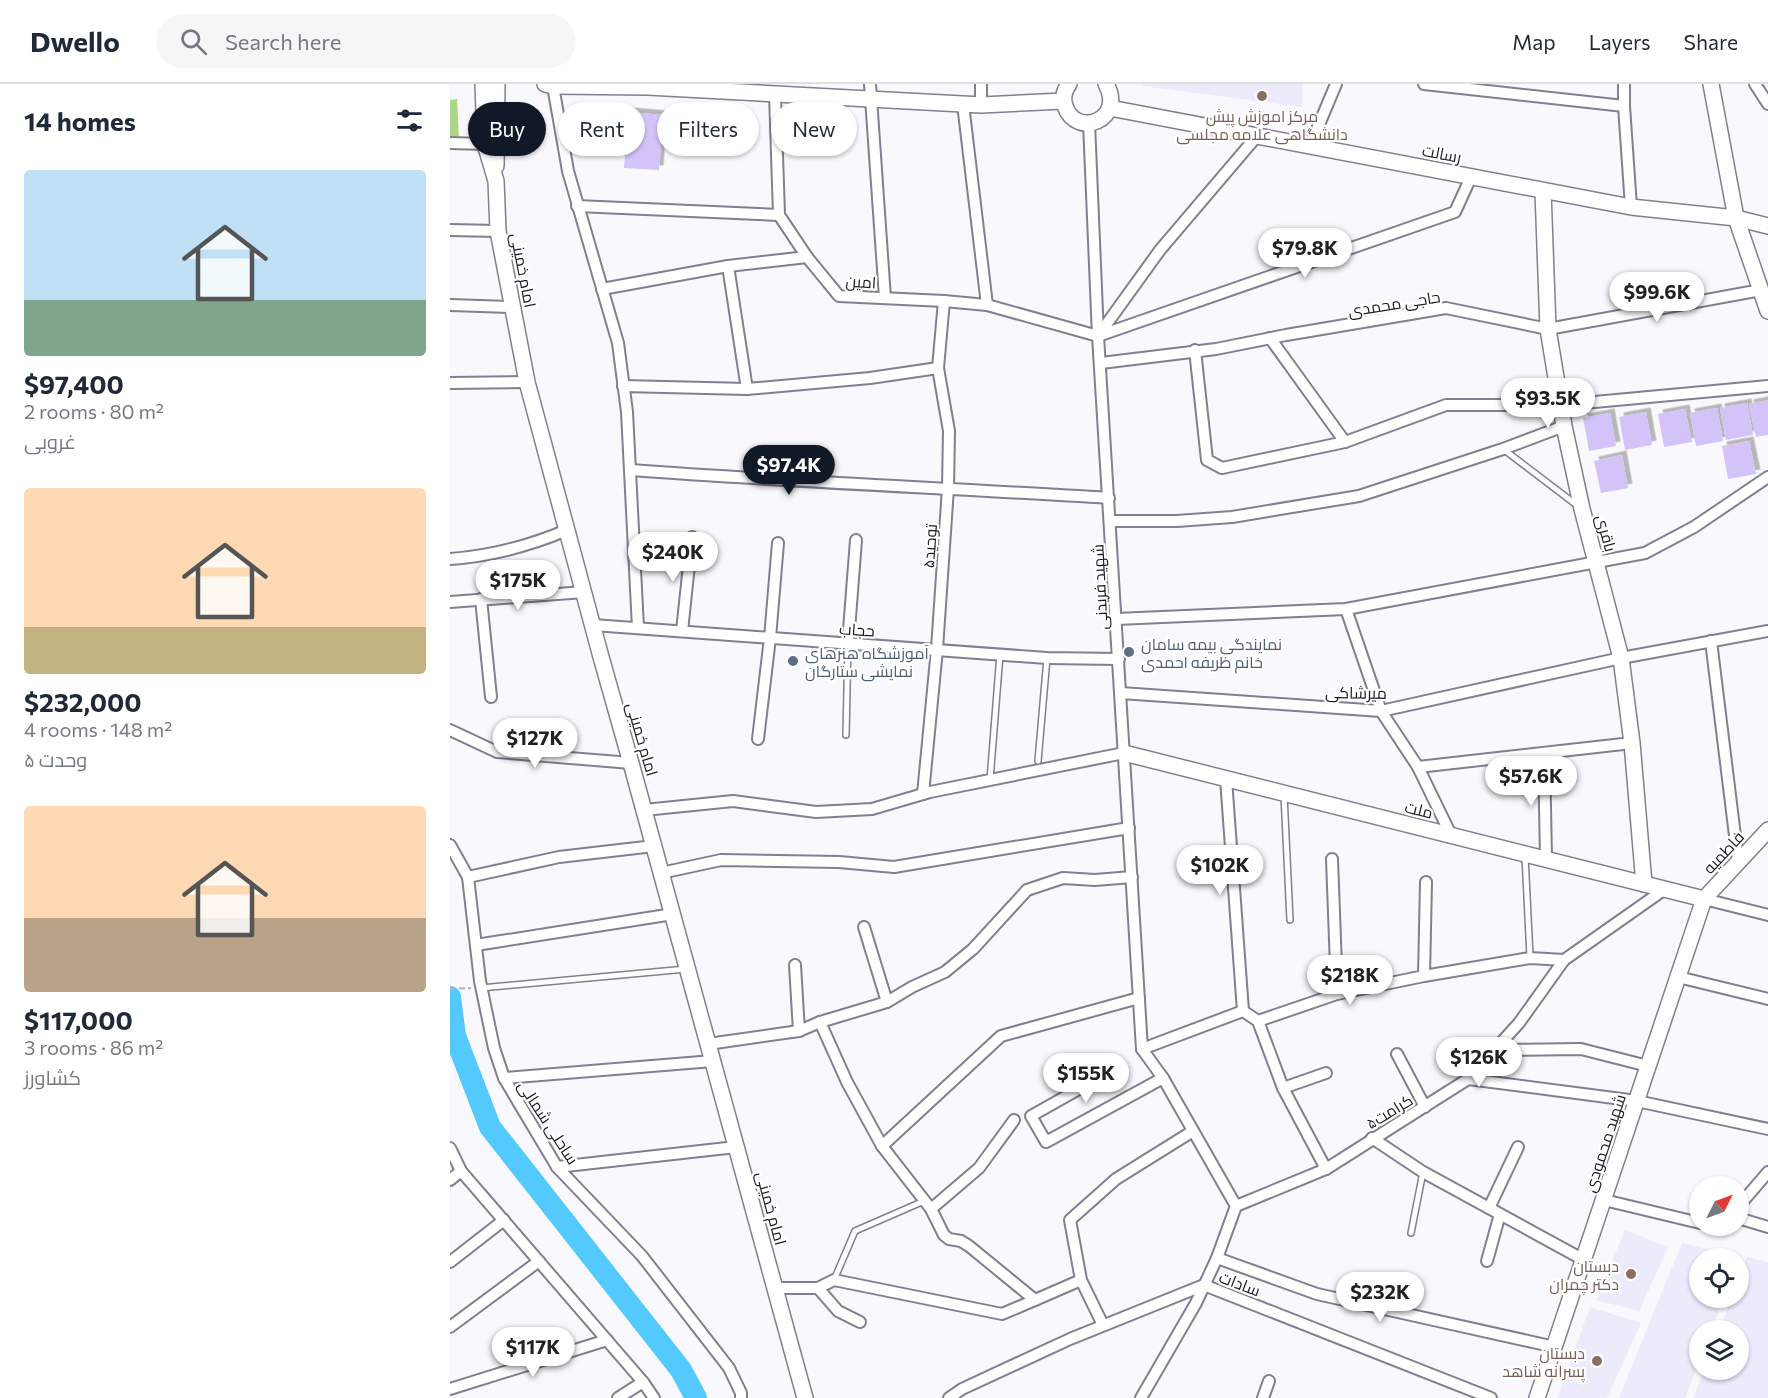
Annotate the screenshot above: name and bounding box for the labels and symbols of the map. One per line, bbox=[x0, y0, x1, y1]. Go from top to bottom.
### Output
marker: مرکز اموزش پیش دانشگاهی علامه مجلسی bbox=[1255, 89, 1269, 103]
place label: مرکز اموزش پیش دانشگاهی علامه مجلسی bbox=[1176, 106, 1348, 145]
street label: رسالت bbox=[1421, 140, 1463, 167]
pin: $79.8K bbox=[1256, 228, 1354, 279]
street label: امام خمینی bbox=[505, 231, 541, 309]
street label: امین bbox=[845, 270, 877, 294]
pin: $99.6K bbox=[1608, 272, 1706, 323]
street label: حاجی محمدی bbox=[1346, 286, 1442, 322]
pin: $93.5K bbox=[1499, 378, 1597, 429]
pin: $97.4K bbox=[740, 445, 838, 496]
street label: باقری bbox=[1591, 512, 1621, 554]
street label: توحید۵ bbox=[918, 522, 941, 569]
pin: $240K bbox=[631, 532, 715, 583]
street label: شهید فریدنی bbox=[1087, 544, 1113, 630]
pin: $175K bbox=[476, 560, 560, 611]
street label: حجاب bbox=[838, 618, 876, 641]
place label: نمایندگی بیمه سامان خانم ظریفه احمدی bbox=[1141, 634, 1282, 674]
place label: آموزشگاه هنرهای نمایشی ستارگان bbox=[805, 643, 929, 682]
marker: نمایندگی بیمه سامان خانم ظریفه احمدی bbox=[1122, 645, 1136, 659]
marker: آموزشگاه هنرهای نمایشی ستارگان bbox=[786, 654, 800, 668]
street label: میرشاکی bbox=[1325, 682, 1387, 704]
street label: امام خمینی bbox=[621, 700, 663, 779]
pin: $127K bbox=[493, 718, 577, 769]
pin: $57.6K bbox=[1482, 756, 1580, 807]
street label: ملت bbox=[1403, 796, 1435, 822]
street label: فاطمیه bbox=[1699, 827, 1748, 878]
pin: $102K bbox=[1178, 845, 1262, 896]
pin: $218K bbox=[1308, 955, 1392, 1006]
pin: $126K bbox=[1437, 1037, 1521, 1088]
pin: $155K bbox=[1044, 1053, 1128, 1104]
street label: ساحلی شمالی bbox=[513, 1076, 583, 1169]
street label: کرامت۵ bbox=[1362, 1090, 1416, 1133]
street label: شهید محمودی bbox=[1579, 1091, 1631, 1195]
street label: امام خمینی bbox=[750, 1169, 791, 1248]
north arrow bbox=[1689, 1176, 1749, 1236]
place label: دبستان دکتر چمران bbox=[1549, 1256, 1619, 1296]
street label: سادات bbox=[1217, 1266, 1263, 1300]
marker: دبستان دکتر چمران bbox=[1624, 1267, 1638, 1281]
pin: $232K bbox=[1338, 1272, 1422, 1323]
pin: $117K bbox=[491, 1327, 575, 1378]
place label: دبستان پسرانه شاهد bbox=[1502, 1343, 1586, 1383]
marker: دبستان پسرانه شاهد bbox=[1590, 1354, 1604, 1368]

